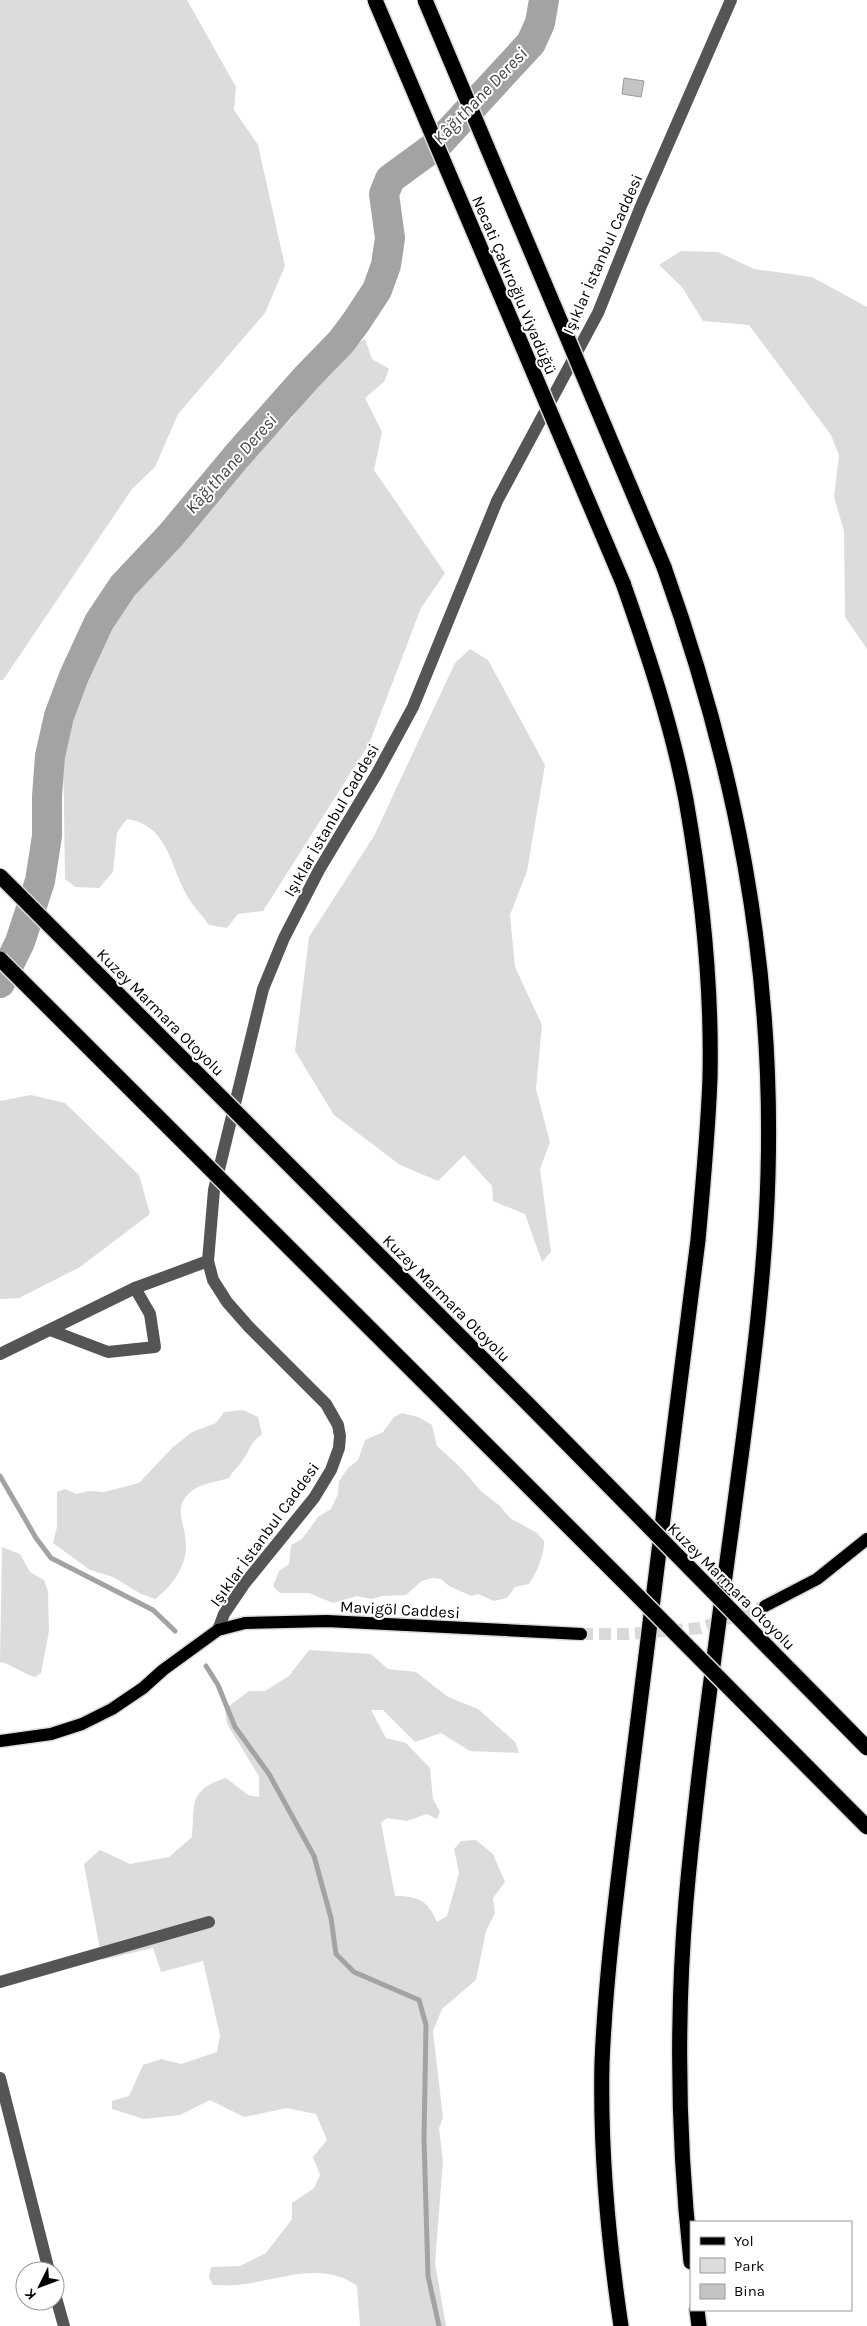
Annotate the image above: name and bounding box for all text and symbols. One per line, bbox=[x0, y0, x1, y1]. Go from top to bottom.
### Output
water label: Kâğıthane Deresi bbox=[428, 43, 532, 149]
street label: Işıklar İstanbul Caddesi bbox=[559, 171, 646, 337]
street label: Necati Çakıroğlu Viyadüğü bbox=[468, 193, 561, 378]
water label: Kâğıthane Deresi bbox=[180, 409, 282, 518]
street label: Işıklar İstanbul Caddesi bbox=[280, 740, 383, 900]
street label: Kuzey Marmara Otoyolu bbox=[93, 945, 228, 1080]
street label: Kuzey Marmara Otoyolu bbox=[379, 1231, 514, 1366]
street label: Işıklar İstanbul Caddesi bbox=[206, 1459, 323, 1610]
street label: Kuzey Marmara Otoyolu bbox=[664, 1519, 799, 1654]
street label: Mavigöl Caddesi bbox=[339, 1597, 460, 1622]
legend bbox=[690, 2221, 852, 2311]
text: Yol bbox=[734, 2232, 754, 2250]
text: Park bbox=[734, 2257, 764, 2275]
north arrow bbox=[15, 2261, 65, 2311]
text: Bina bbox=[734, 2282, 765, 2300]
text: K bbox=[21, 2285, 40, 2303]

